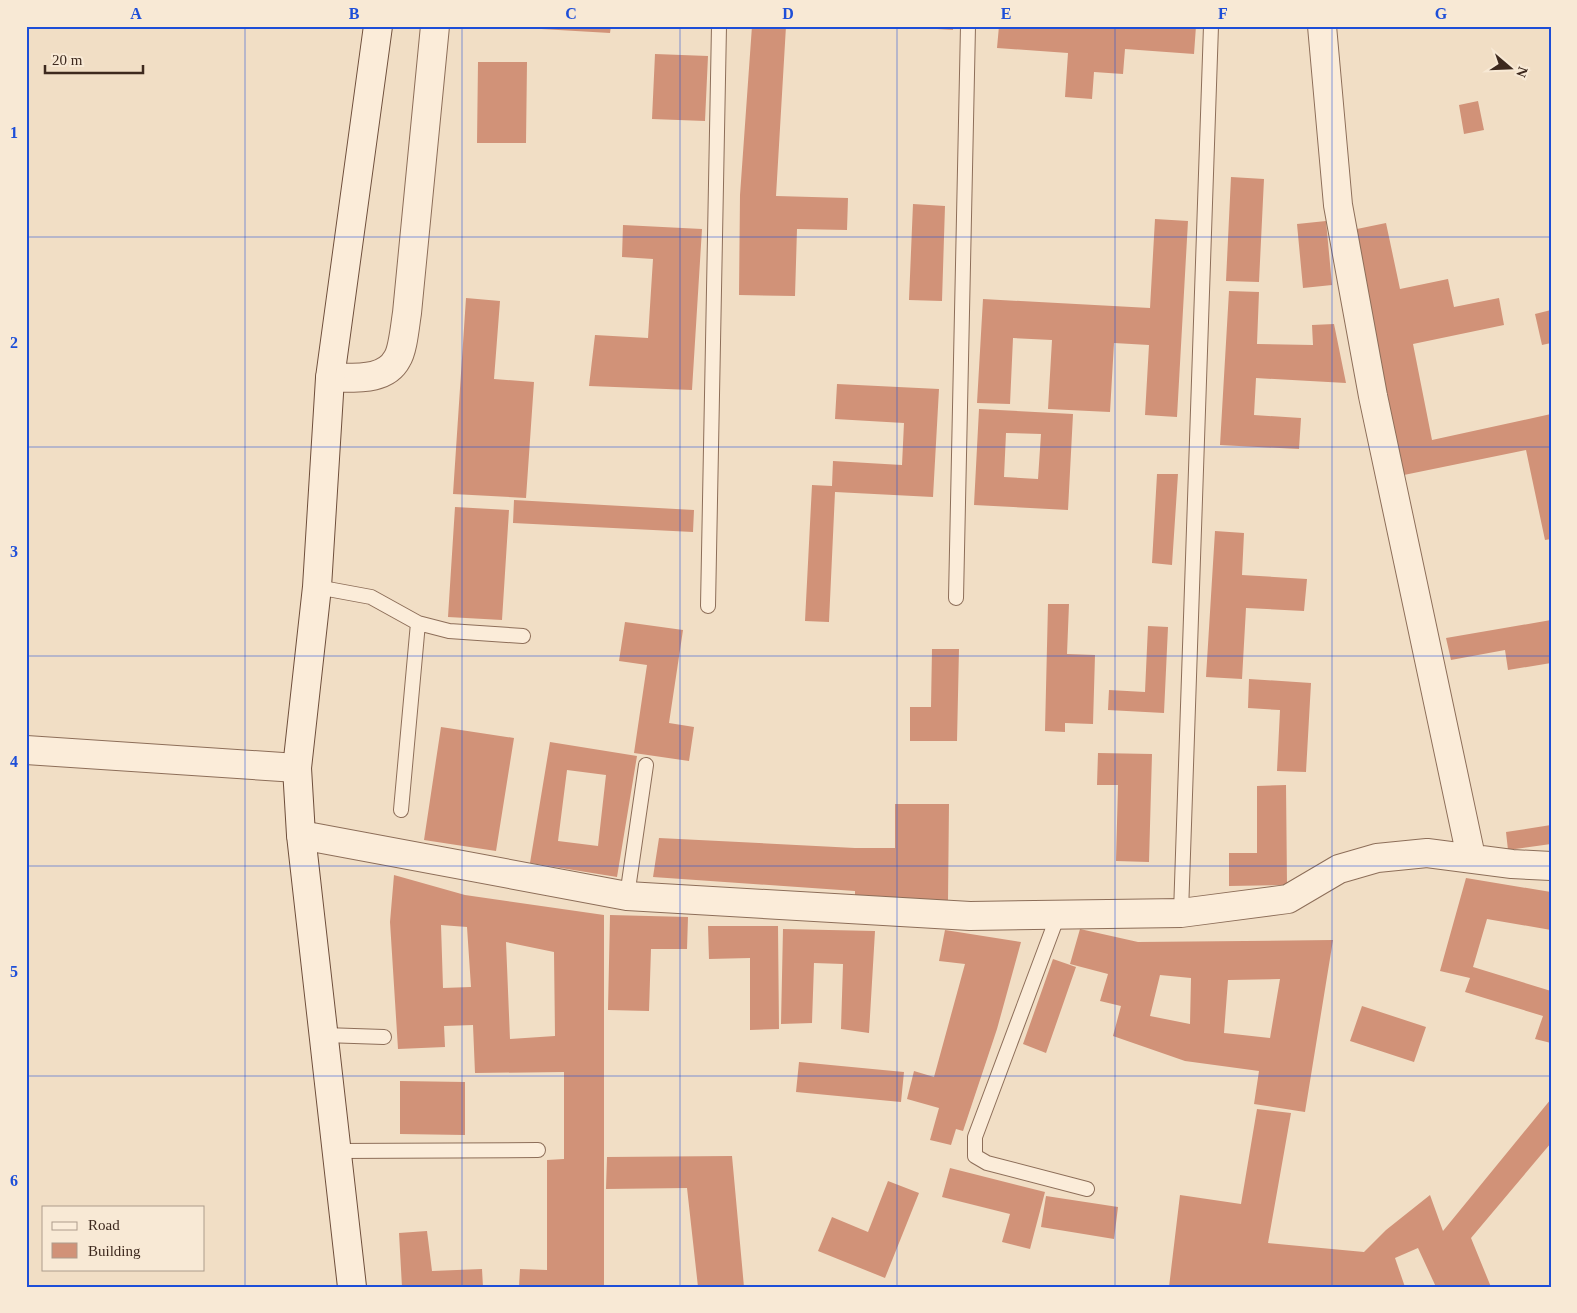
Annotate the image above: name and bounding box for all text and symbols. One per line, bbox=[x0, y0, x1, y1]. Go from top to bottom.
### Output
text: A bbox=[130, 5, 142, 22]
text: B bbox=[349, 5, 360, 22]
text: C bbox=[565, 5, 577, 22]
text: D bbox=[782, 5, 794, 22]
text: E bbox=[1001, 5, 1011, 22]
text: F bbox=[1218, 5, 1228, 22]
text: G bbox=[1435, 5, 1448, 22]
scale bar bbox=[45, 42, 142, 74]
north arrow bbox=[1484, 42, 1534, 92]
text: 20 m bbox=[52, 52, 83, 68]
text: N bbox=[1513, 65, 1531, 79]
text: 1 bbox=[10, 124, 18, 141]
text: 2 bbox=[10, 334, 18, 351]
text: 3 bbox=[10, 543, 18, 560]
text: 4 bbox=[10, 753, 18, 770]
text: 5 bbox=[10, 963, 18, 980]
text: 6 bbox=[10, 1172, 18, 1189]
legend bbox=[42, 1206, 205, 1270]
text: Road bbox=[88, 1217, 120, 1233]
text: Building bbox=[88, 1243, 141, 1259]

